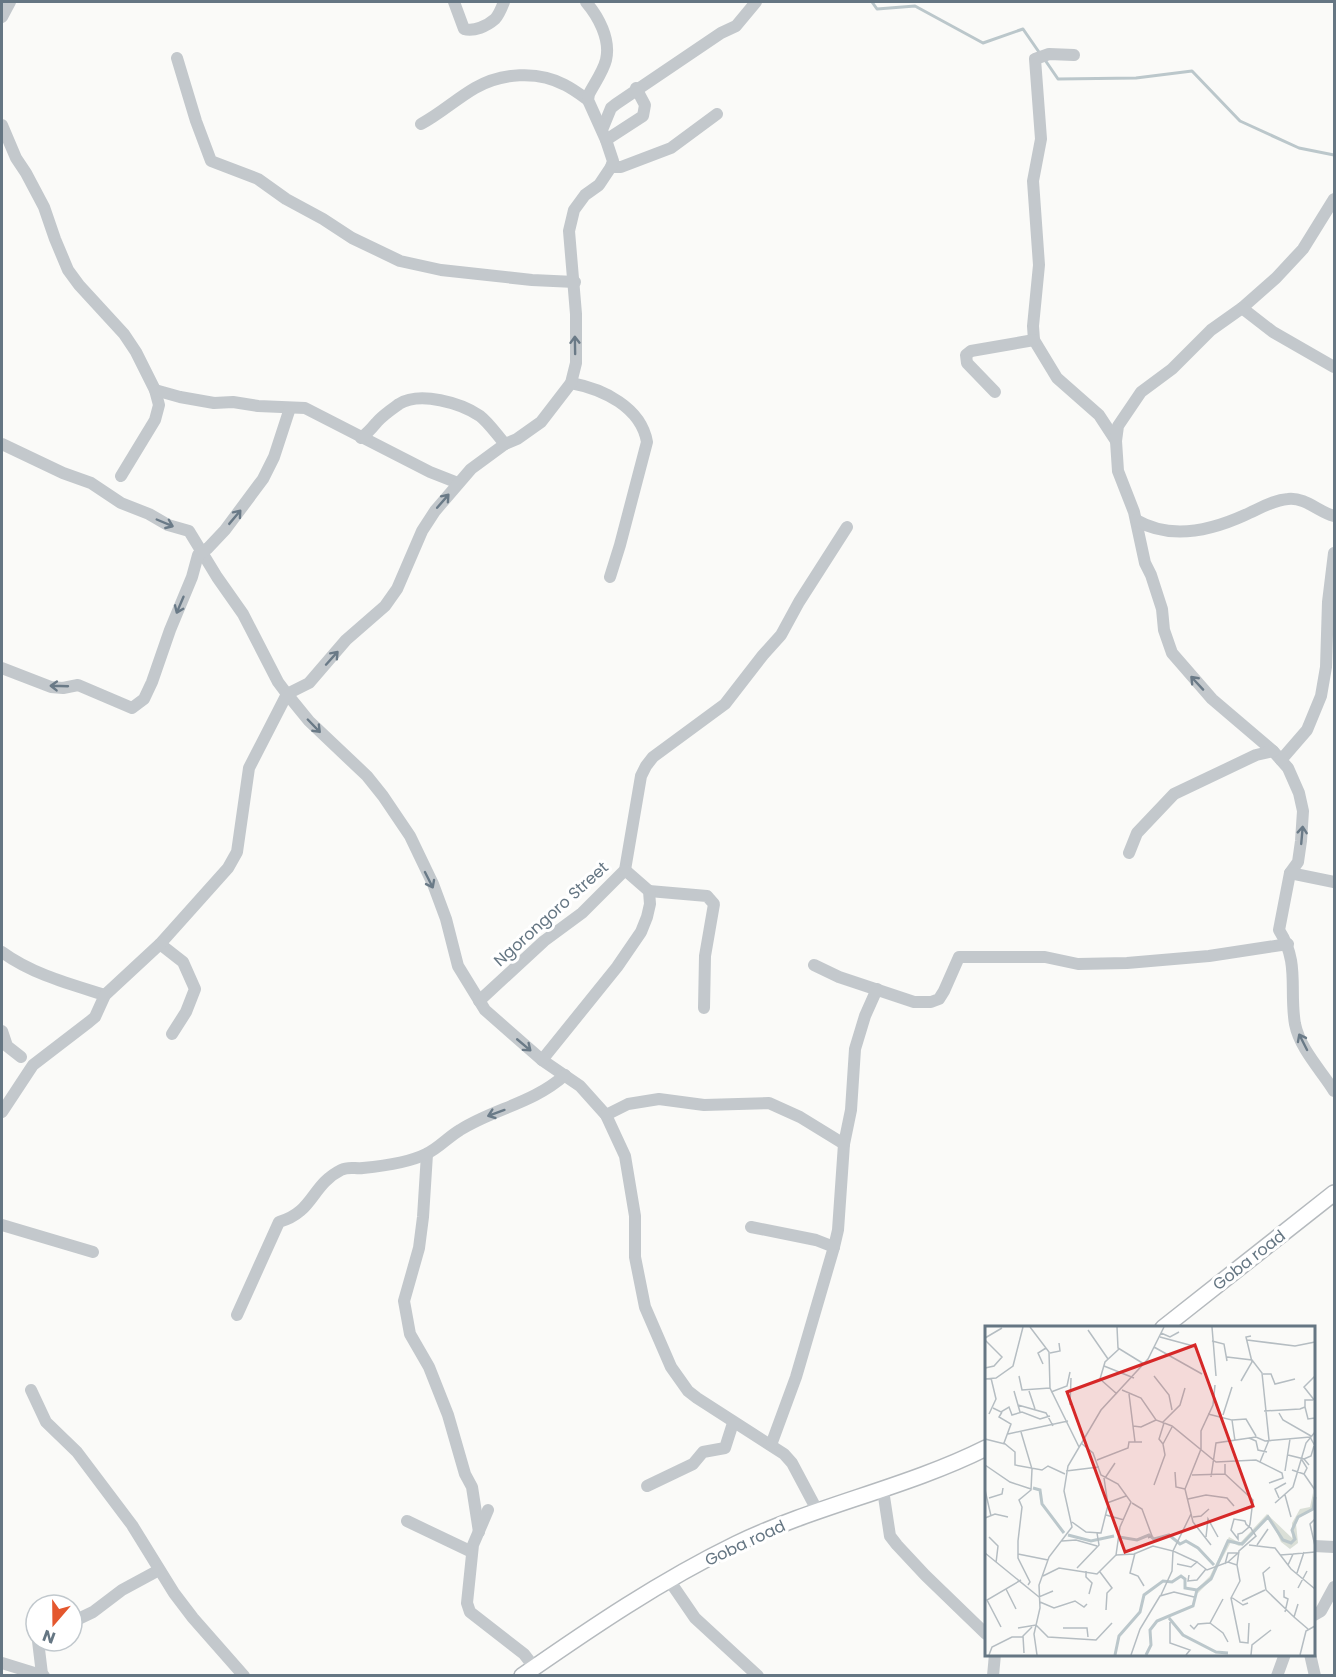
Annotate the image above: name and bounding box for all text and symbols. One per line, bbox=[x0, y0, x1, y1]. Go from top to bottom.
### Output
one-way arrow bbox=[570, 335, 581, 355]
one-way arrow bbox=[436, 493, 449, 509]
one-way arrow bbox=[228, 510, 242, 525]
one-way arrow bbox=[156, 518, 174, 529]
one-way arrow bbox=[174, 595, 186, 613]
one-way arrow bbox=[325, 651, 339, 666]
one-way arrow bbox=[1190, 676, 1204, 691]
one-way arrow bbox=[49, 681, 69, 692]
one-way arrow bbox=[306, 718, 321, 733]
one-way arrow bbox=[1296, 826, 1307, 846]
street label: Ngorongoro Street bbox=[489, 856, 613, 972]
one-way arrow bbox=[424, 870, 436, 888]
one-way arrow bbox=[1296, 1034, 1308, 1052]
one-way arrow bbox=[516, 1038, 531, 1052]
one-way arrow bbox=[487, 1109, 506, 1120]
street label: Goba road bbox=[1208, 1224, 1290, 1296]
inset map bbox=[985, 1326, 1315, 1656]
street label: Goba road bbox=[701, 1514, 789, 1572]
north arrow bbox=[24, 1593, 84, 1653]
text: N bbox=[39, 1624, 59, 1649]

